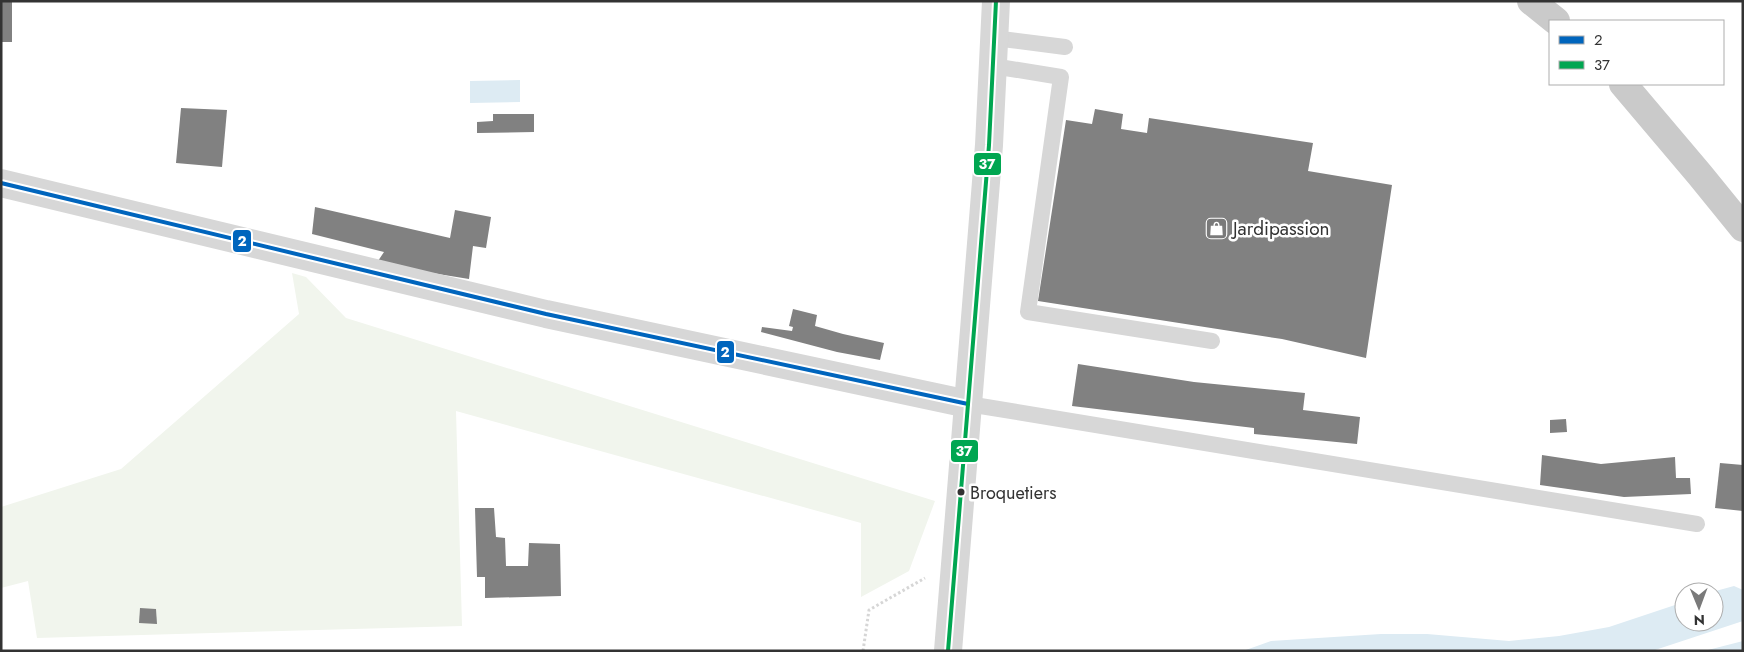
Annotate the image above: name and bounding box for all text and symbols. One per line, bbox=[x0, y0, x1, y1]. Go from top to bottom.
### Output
legend bbox=[1549, 20, 1724, 85]
text: 2 bbox=[1594, 29, 1603, 51]
text: 37 bbox=[1594, 54, 1610, 76]
line badge: 37 bbox=[973, 152, 1002, 176]
text: 37 bbox=[979, 154, 996, 174]
place label: Jardipassion bbox=[1230, 215, 1330, 242]
shop icon: Jardipassion bbox=[1205, 216, 1229, 240]
line badge: 2 bbox=[232, 229, 252, 253]
text: 2 bbox=[237, 231, 247, 251]
line badge: 2 bbox=[716, 340, 735, 364]
text: 2 bbox=[720, 342, 730, 362]
line badge: 37 bbox=[950, 439, 979, 463]
text: 37 bbox=[956, 441, 973, 461]
place label: Broquetiers bbox=[970, 480, 1056, 506]
marker: Broquetiers bbox=[956, 487, 966, 497]
north arrow bbox=[1674, 582, 1724, 632]
text: N bbox=[1693, 610, 1705, 630]

